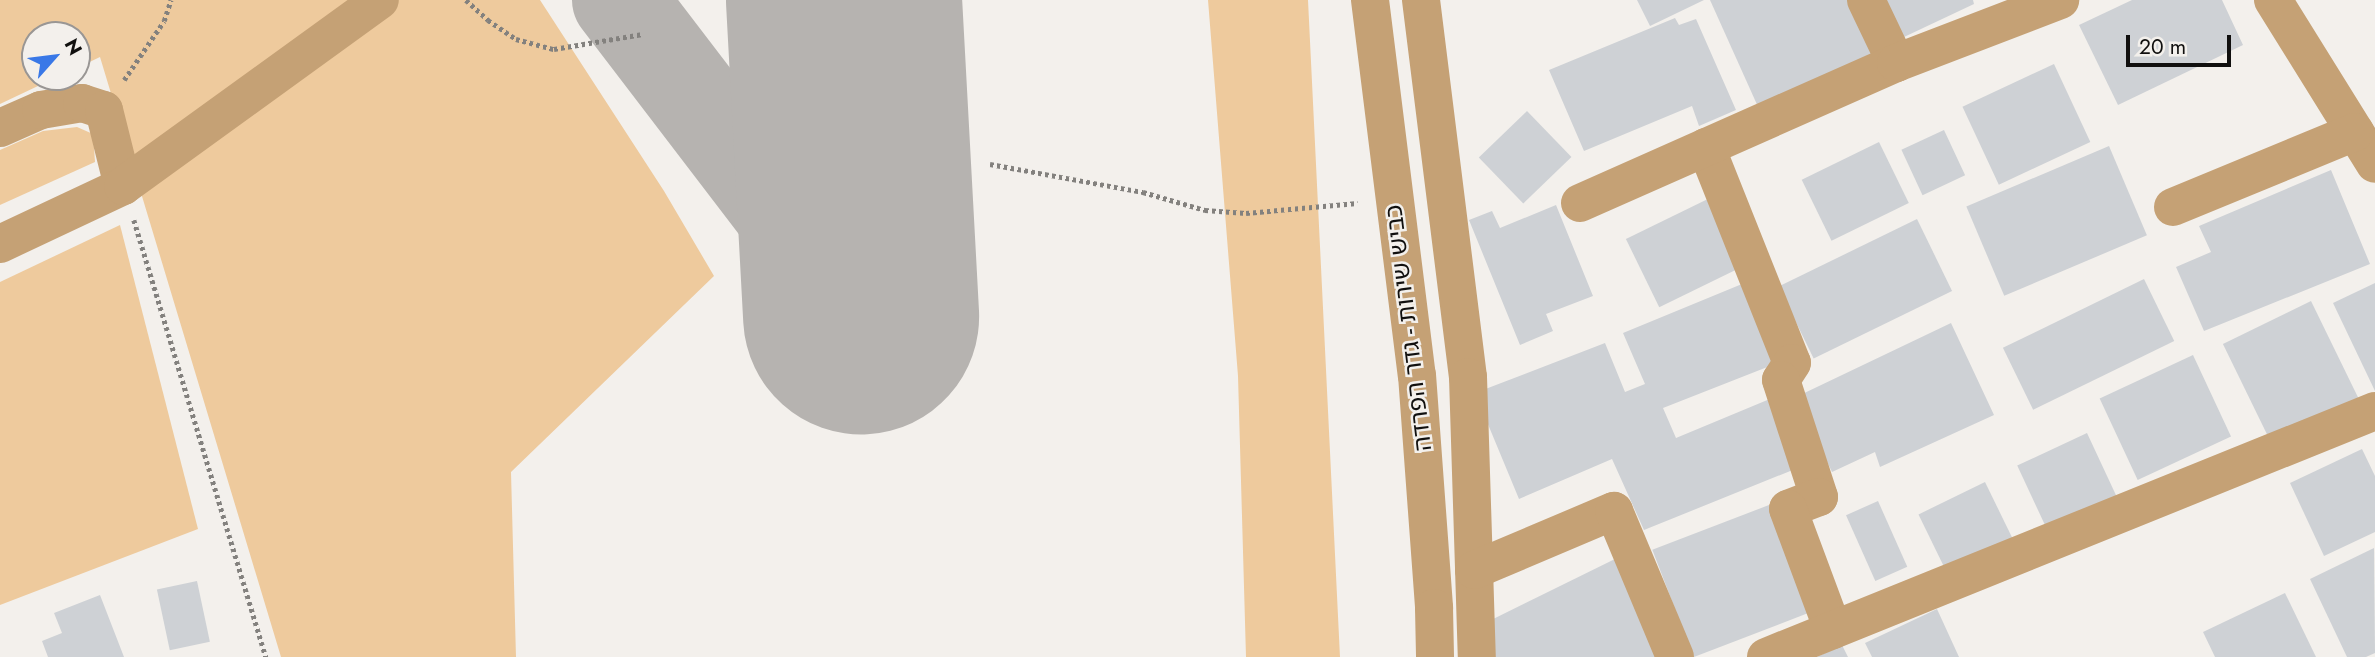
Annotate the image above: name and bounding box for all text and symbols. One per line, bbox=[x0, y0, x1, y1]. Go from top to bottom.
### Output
north arrow bbox=[21, 21, 91, 91]
scale bar bbox=[2130, 21, 2235, 65]
text: 20 m bbox=[2139, 32, 2186, 62]
text: N bbox=[58, 34, 89, 60]
street label: כביש שירות - גדר הפרדה bbox=[1379, 203, 1437, 453]

